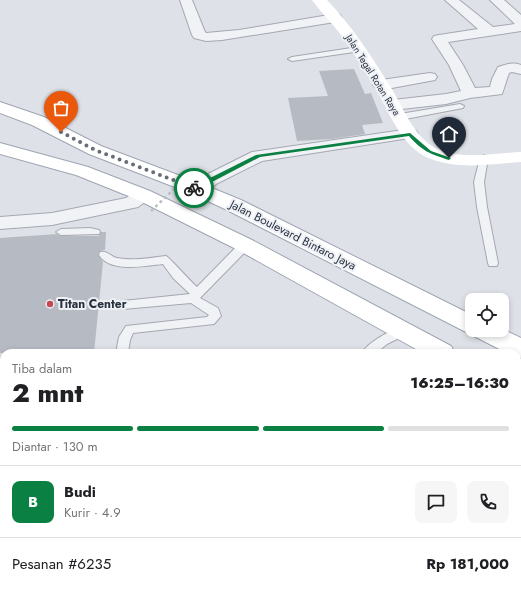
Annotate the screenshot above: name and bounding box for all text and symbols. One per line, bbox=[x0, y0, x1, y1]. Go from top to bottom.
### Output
street label: Jalan Tegal Rotan Raya bbox=[341, 30, 404, 119]
pin bbox=[44, 91, 78, 132]
icon: bag bbox=[50, 97, 72, 119]
pin bbox=[432, 117, 466, 158]
icon: home bbox=[438, 123, 460, 145]
courier bbox=[174, 168, 214, 208]
icon: bike bbox=[183, 177, 205, 199]
street label: Jalan Boulevard Bintaro Jaya bbox=[225, 194, 359, 275]
map controls bbox=[465, 293, 509, 337]
button: locate bbox=[465, 293, 509, 337]
place label: Titan Center bbox=[58, 295, 127, 313]
marker: Titan Center bbox=[45, 299, 55, 309]
text: Tiba dalam bbox=[12, 359, 72, 378]
text: 16:25–16:30 bbox=[410, 372, 509, 394]
text: 2 mnt bbox=[12, 374, 83, 412]
text: Diantar · 130 m bbox=[12, 437, 98, 456]
text: Budi bbox=[64, 481, 96, 503]
button: chat bbox=[415, 481, 457, 523]
button: phone bbox=[467, 481, 509, 523]
text: B bbox=[28, 491, 38, 513]
text: Kurir · 4.9 bbox=[64, 503, 121, 522]
text: Pesanan #6235 bbox=[12, 553, 111, 575]
text: Rp 181,000 bbox=[426, 553, 509, 575]

